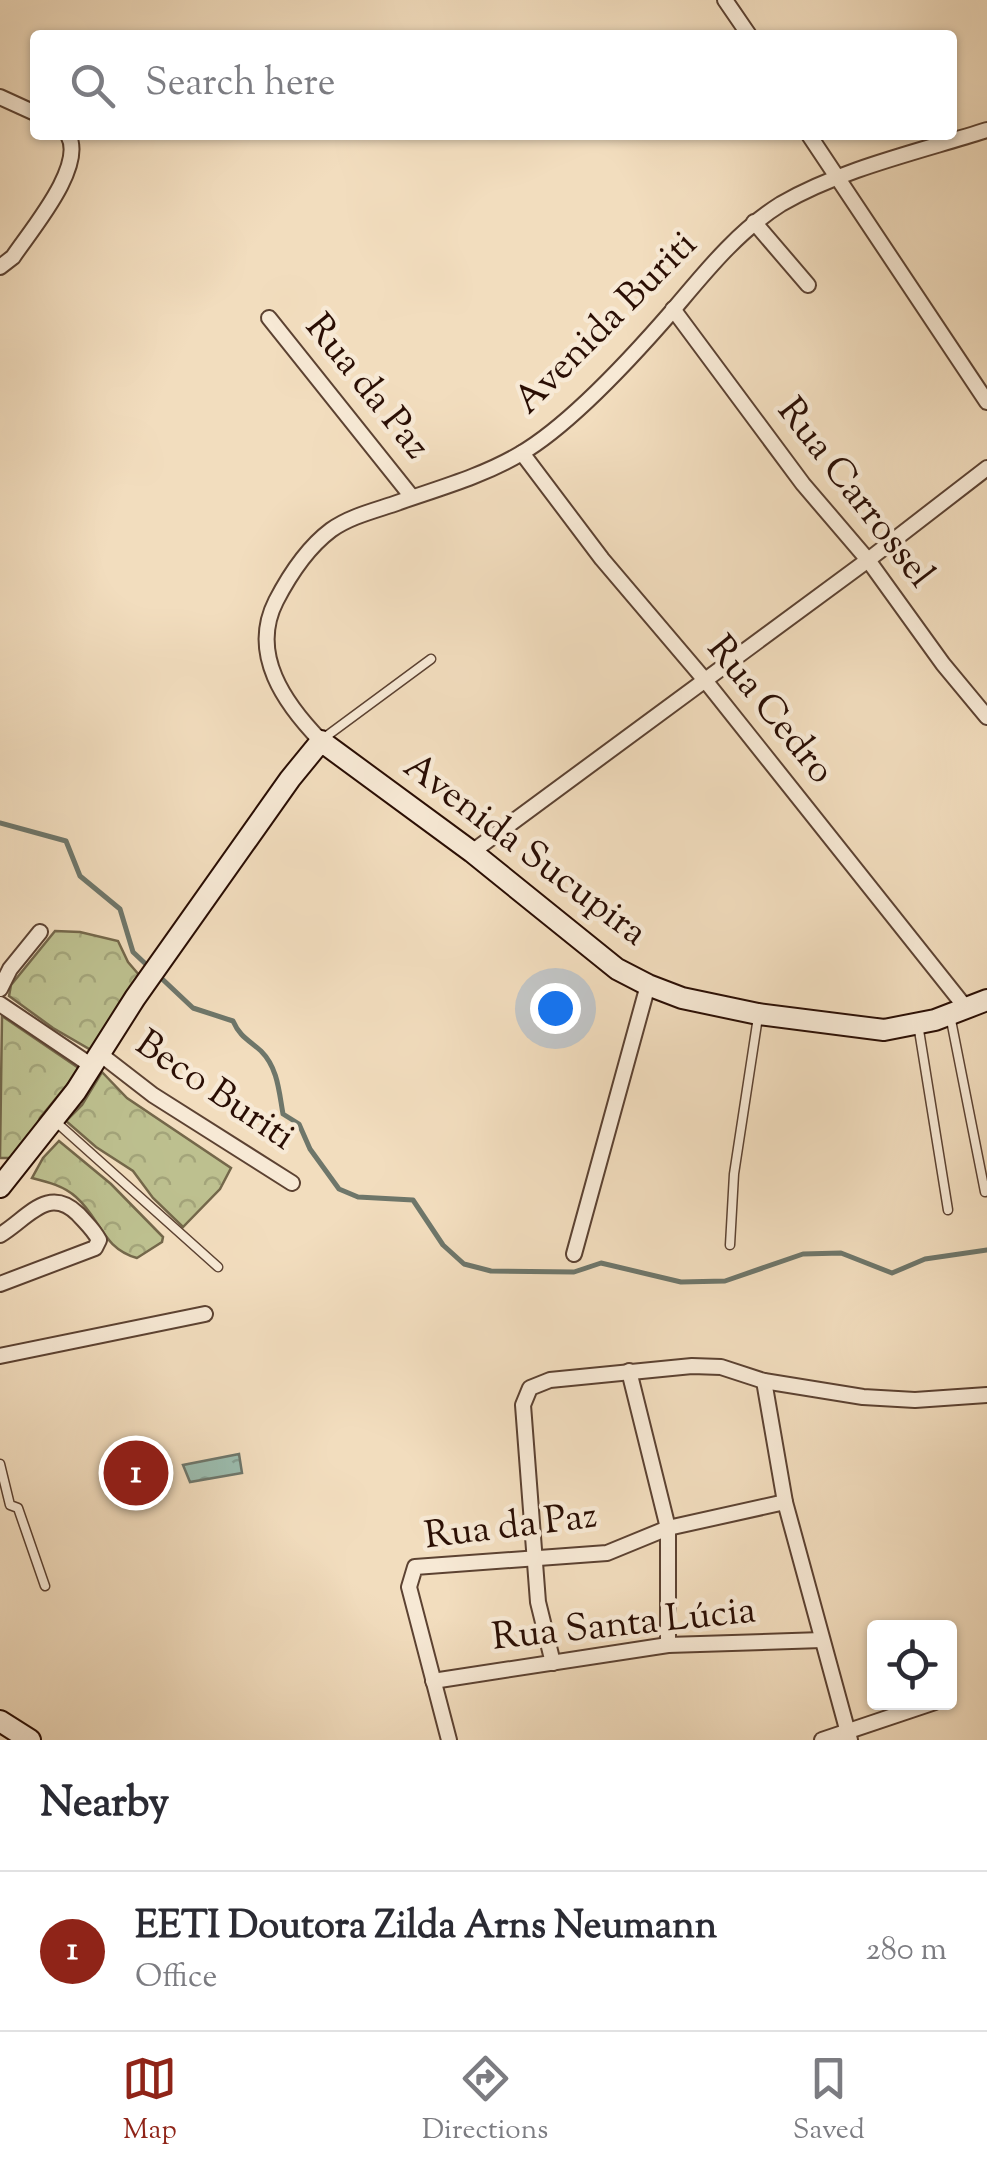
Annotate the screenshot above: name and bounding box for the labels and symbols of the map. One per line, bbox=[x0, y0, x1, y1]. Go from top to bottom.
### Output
street label: Avenida Buriti bbox=[503, 220, 711, 428]
street label: Rua da Paz bbox=[290, 304, 442, 472]
street label: Rua Carrossel bbox=[763, 388, 945, 600]
street label: Rua Cedro bbox=[692, 625, 846, 797]
street label: Avenida Sucupira bbox=[391, 741, 657, 961]
your location bbox=[530, 983, 581, 1034]
street label: Beco Buriti bbox=[123, 1019, 305, 1165]
pin: 1 bbox=[104, 1436, 168, 1510]
street label: Rua da Paz bbox=[422, 1491, 600, 1565]
street label: Rua Santa Lúcia bbox=[489, 1585, 759, 1667]

